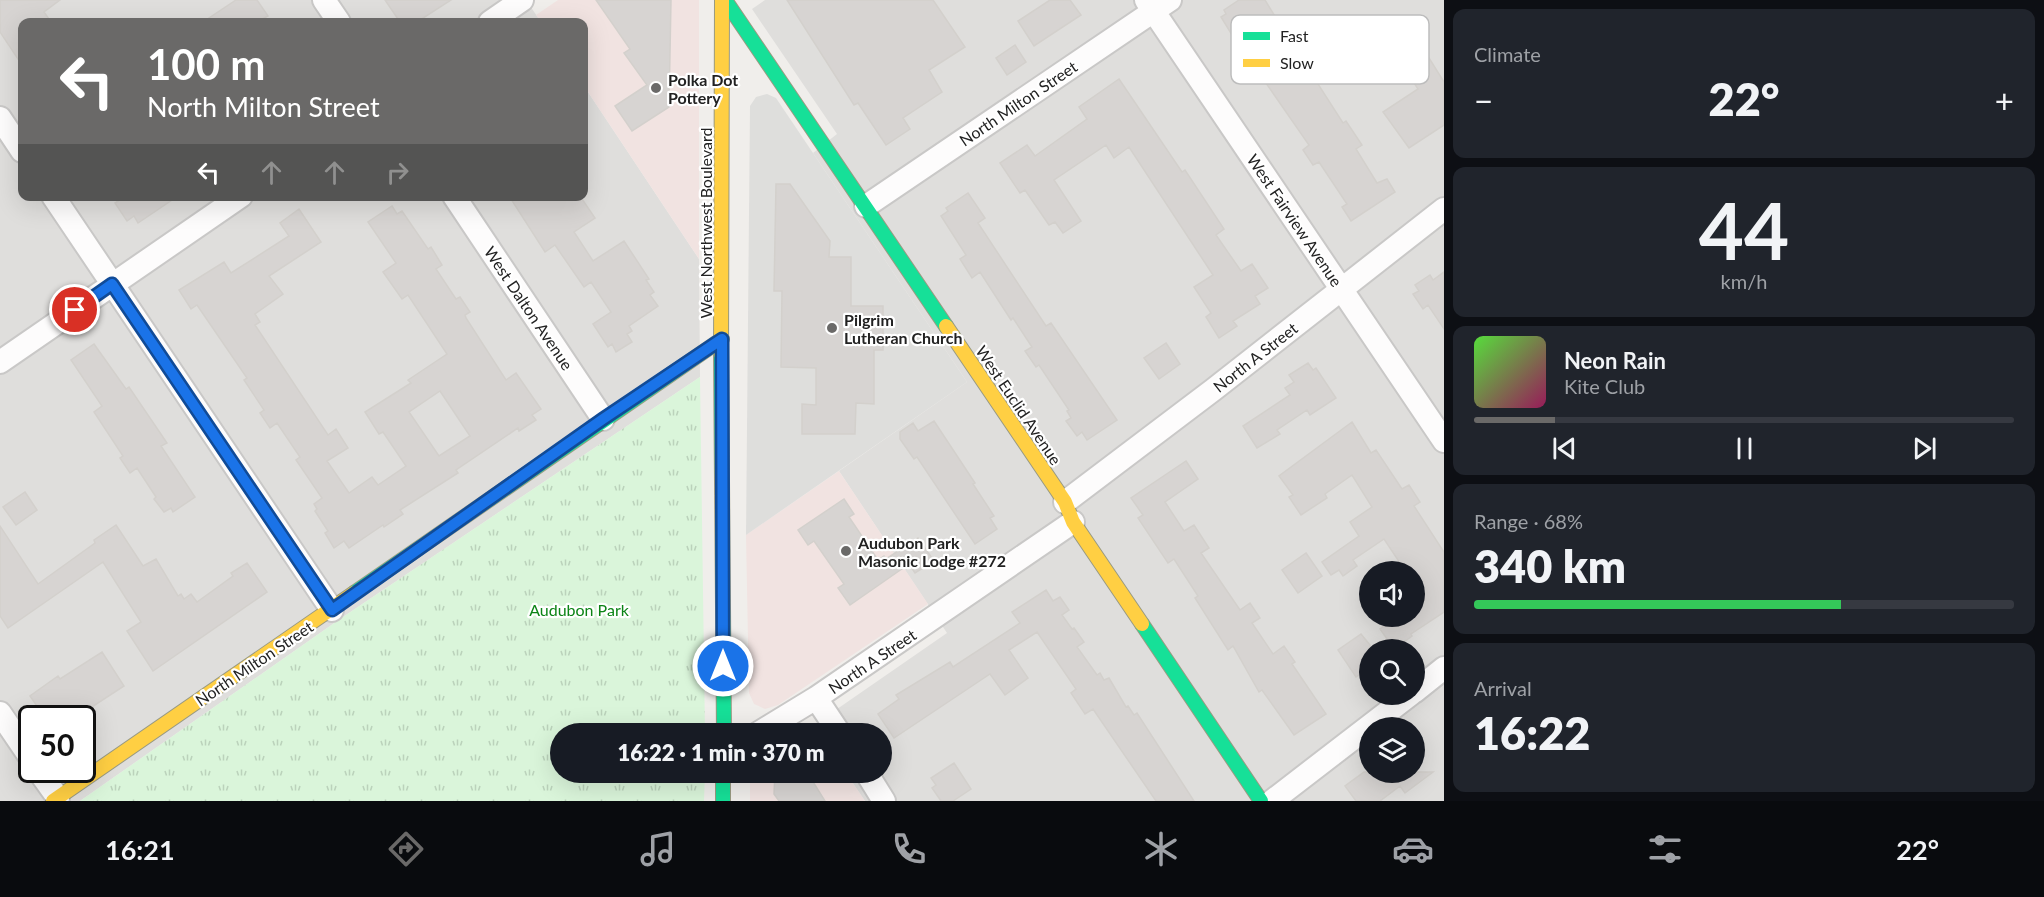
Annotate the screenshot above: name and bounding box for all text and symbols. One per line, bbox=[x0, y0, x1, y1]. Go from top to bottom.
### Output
legend bbox=[1231, 15, 1429, 84]
text: Fast bbox=[1280, 26, 1309, 45]
text: 100 m bbox=[147, 39, 265, 89]
icon: left bbox=[48, 42, 126, 120]
text: Climate bbox=[1474, 42, 1541, 66]
text: Slow bbox=[1280, 53, 1314, 72]
street label: North Milton Street bbox=[956, 56, 1081, 149]
place label: Polka Dot Pottery bbox=[668, 70, 738, 107]
text: 22° bbox=[1709, 72, 1779, 126]
text: − bbox=[1474, 80, 1493, 120]
text: + bbox=[1995, 80, 2014, 120]
marker: Polka Dot Pottery bbox=[649, 81, 663, 95]
text: North Milton Street bbox=[147, 90, 380, 123]
street label: West Northwest Boulevard bbox=[696, 128, 715, 318]
street label: West Fairview Avenue bbox=[1244, 150, 1346, 290]
icon: left bbox=[192, 156, 225, 189]
icon: ahead bbox=[255, 156, 288, 189]
icon: ahead bbox=[318, 156, 351, 189]
icon: right bbox=[381, 156, 414, 189]
text: 44 bbox=[1699, 183, 1789, 277]
street label: West Dalton Avenue bbox=[481, 243, 577, 373]
text: km/h bbox=[1721, 269, 1767, 293]
pin bbox=[49, 284, 100, 335]
icon: arrive bbox=[58, 293, 91, 326]
place label: Pilgrim Lutheran Church bbox=[844, 310, 963, 347]
street label: North A Street bbox=[1209, 318, 1301, 396]
marker: Pilgrim Lutheran Church bbox=[825, 321, 839, 335]
street label: West Euclid Avenue bbox=[972, 342, 1066, 468]
text: Neon Rain bbox=[1564, 347, 1666, 374]
text: Kite Club bbox=[1564, 374, 1645, 398]
icon: previous bbox=[1548, 432, 1581, 465]
icon: pause bbox=[1728, 432, 1761, 465]
icon: next bbox=[1908, 432, 1941, 465]
text: Range · 68% bbox=[1474, 509, 1583, 533]
place label: Audubon Park Masonic Lodge #272 bbox=[857, 533, 1006, 570]
text: 340 km bbox=[1474, 539, 1626, 593]
marker: Audubon Park Masonic Lodge #272 bbox=[839, 544, 853, 558]
map controls bbox=[1359, 561, 1425, 783]
button: sound bbox=[1359, 561, 1425, 627]
park label: Audubon Park bbox=[529, 600, 630, 619]
street label: North Milton Street bbox=[192, 616, 317, 709]
street label: North A Street bbox=[825, 625, 920, 697]
position arrow bbox=[691, 634, 755, 698]
button: search bbox=[1359, 639, 1425, 705]
text: Arrival bbox=[1474, 676, 1532, 700]
speed limit sign: 50 bbox=[18, 705, 96, 783]
text: 16:22 bbox=[1474, 706, 1590, 760]
button: layers bbox=[1359, 717, 1425, 783]
text: 16:22 · 1 min · 370 m bbox=[618, 739, 824, 766]
icon: directions bbox=[385, 828, 427, 870]
icon: music bbox=[637, 828, 679, 870]
icon: phone bbox=[888, 828, 930, 870]
icon: climate bbox=[1140, 828, 1182, 870]
icon: car bbox=[1392, 828, 1434, 870]
icon: filters bbox=[1644, 828, 1686, 870]
text: 16:21 bbox=[105, 833, 175, 866]
text: 22° bbox=[1896, 833, 1939, 866]

